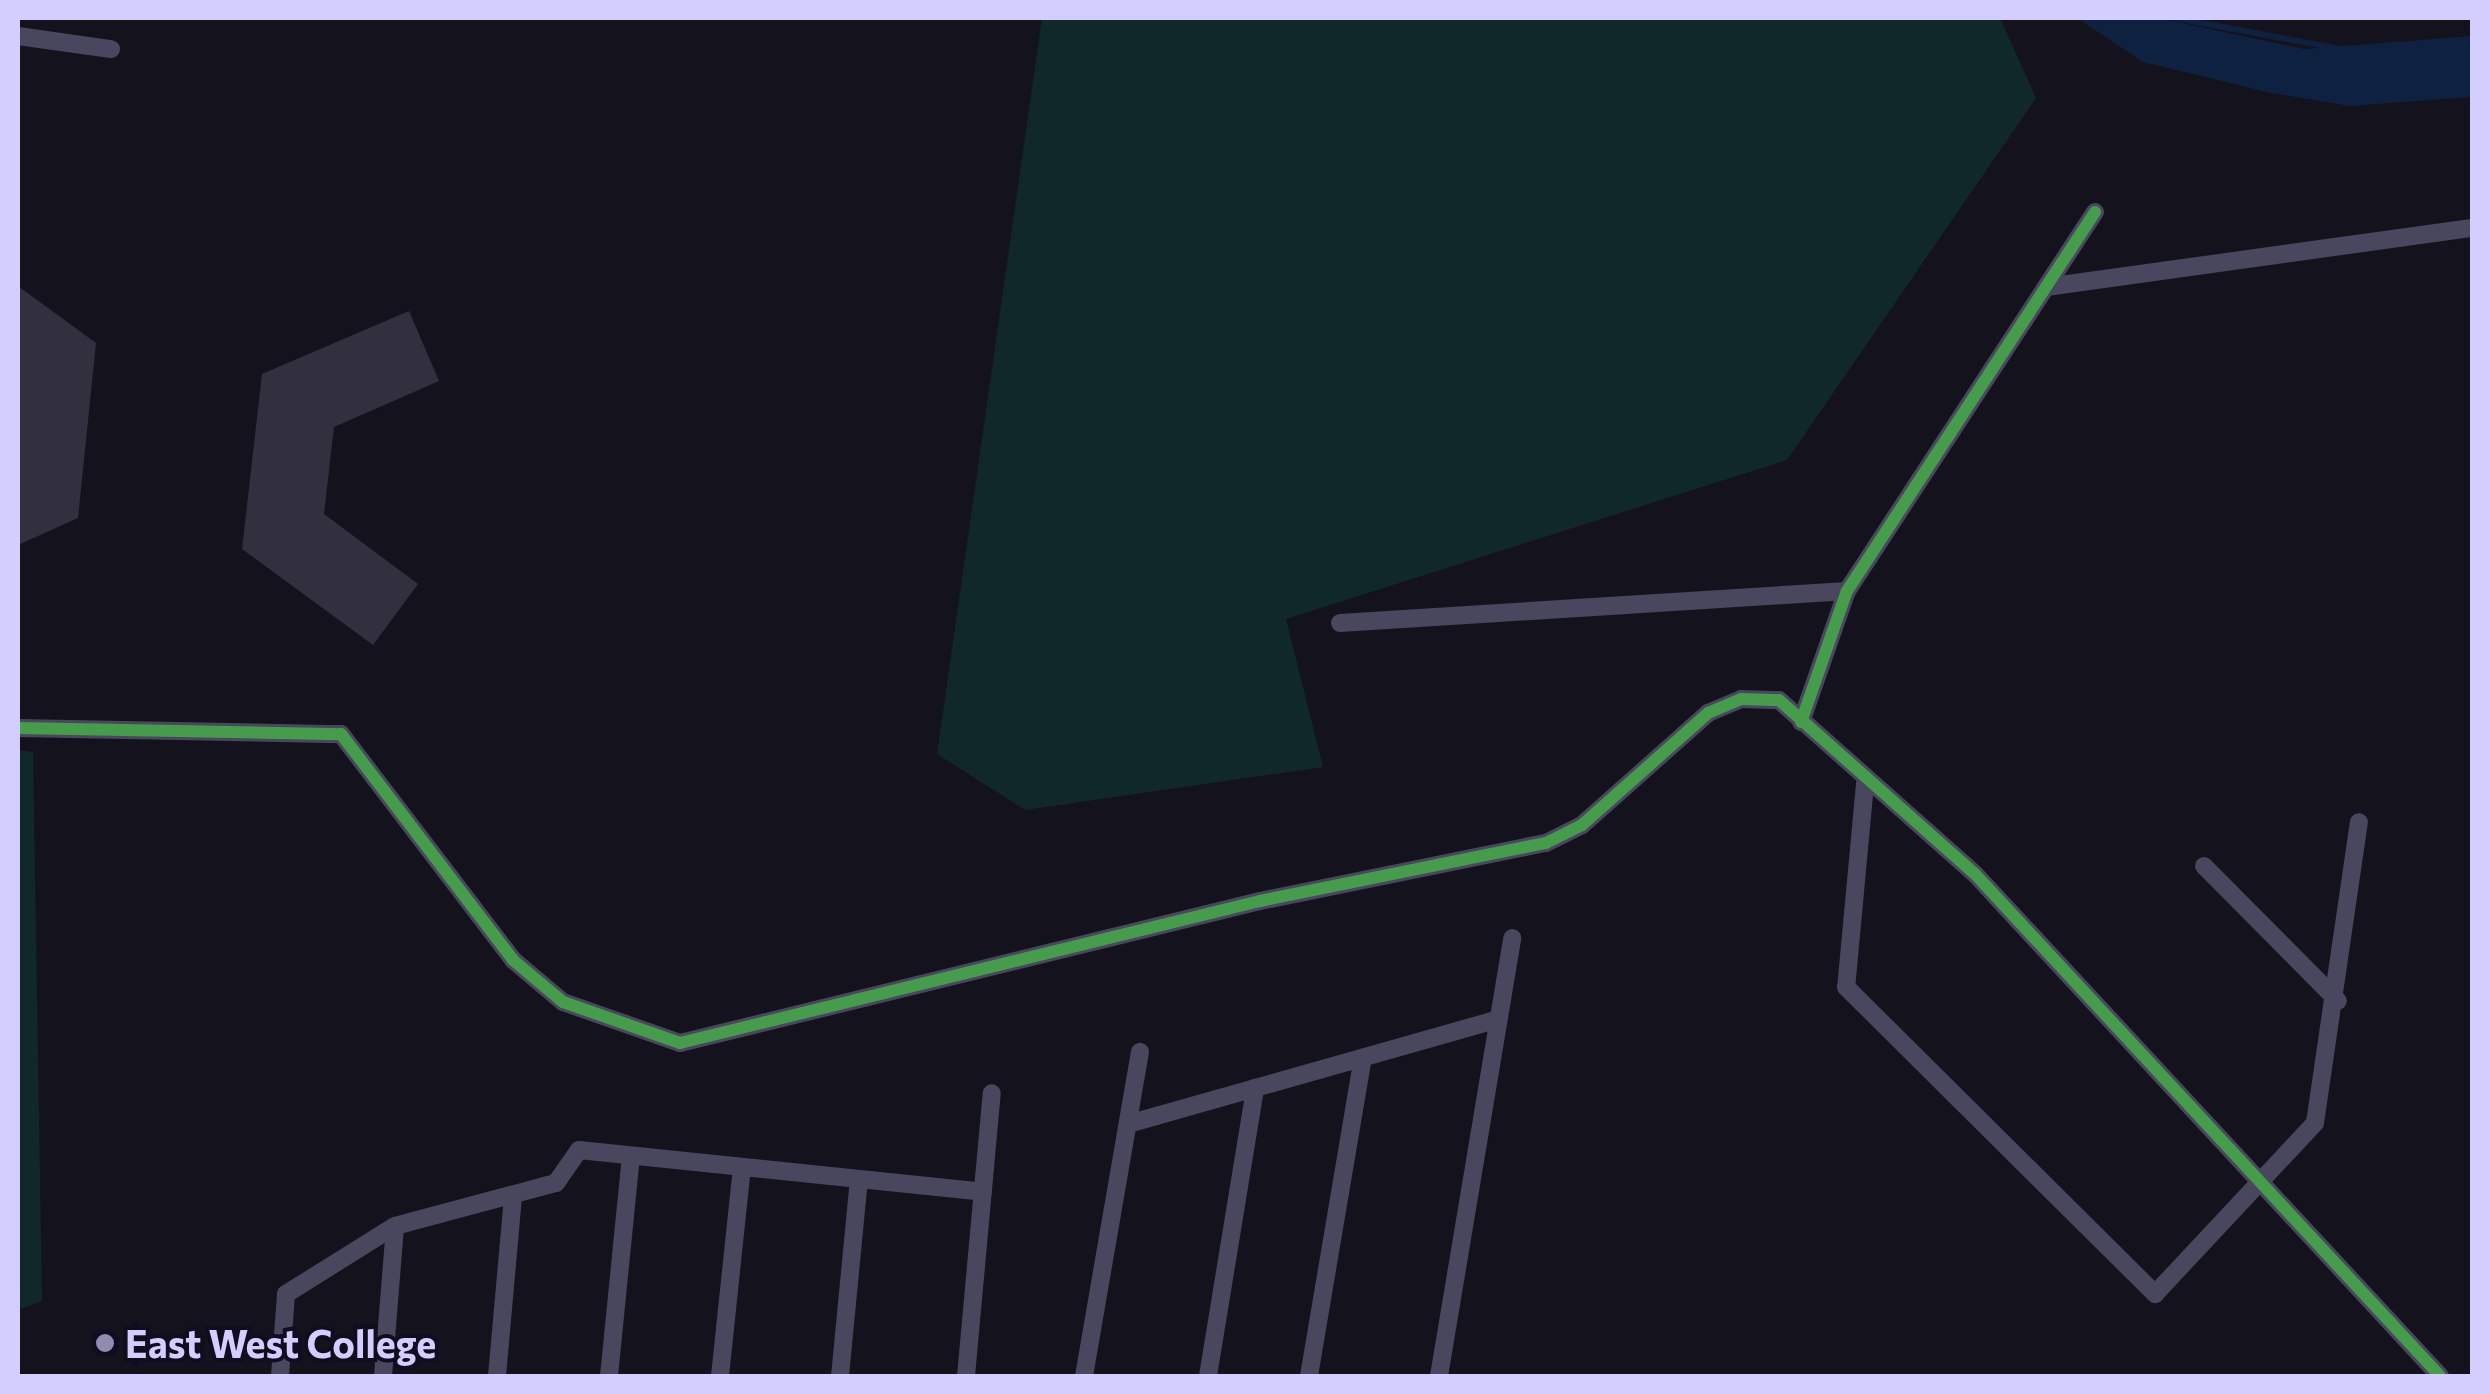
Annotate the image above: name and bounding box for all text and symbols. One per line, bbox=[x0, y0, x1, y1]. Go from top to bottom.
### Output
place label: East West College bbox=[125, 1320, 436, 1366]
marker: East West College bbox=[94, 1332, 116, 1354]

